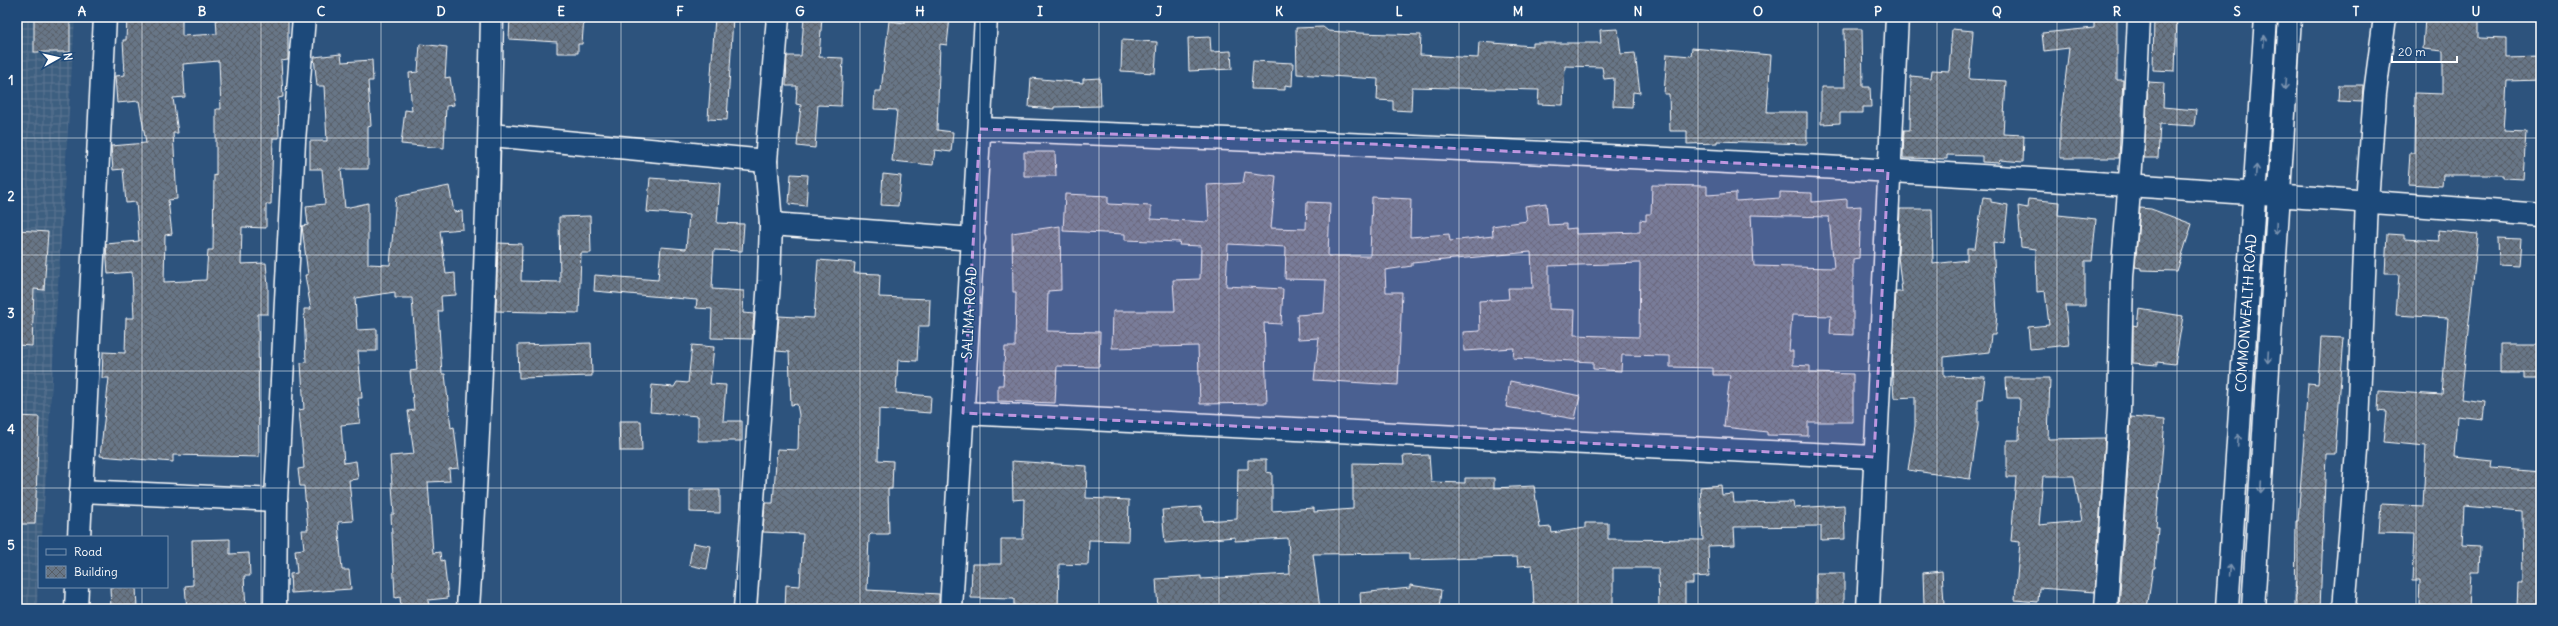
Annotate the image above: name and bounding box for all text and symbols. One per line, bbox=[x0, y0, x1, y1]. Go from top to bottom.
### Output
text: A bbox=[78, 3, 87, 20]
text: B bbox=[198, 3, 207, 20]
text: C bbox=[317, 3, 326, 20]
text: D bbox=[436, 3, 446, 20]
text: E bbox=[557, 3, 565, 20]
text: F bbox=[676, 3, 684, 20]
text: G bbox=[795, 3, 805, 20]
text: H bbox=[915, 3, 925, 20]
text: I bbox=[1037, 3, 1043, 20]
text: J bbox=[1156, 3, 1163, 20]
text: K bbox=[1275, 3, 1284, 20]
text: L bbox=[1395, 3, 1403, 20]
text: M bbox=[1513, 3, 1523, 20]
text: N bbox=[1634, 3, 1642, 20]
text: O bbox=[1753, 3, 1763, 20]
text: P bbox=[1874, 3, 1882, 20]
text: Q bbox=[1992, 3, 2002, 20]
text: R bbox=[2113, 3, 2122, 20]
text: S bbox=[2233, 3, 2241, 20]
text: T bbox=[2353, 3, 2360, 20]
text: U bbox=[2472, 3, 2480, 20]
one-way arrow bbox=[2261, 35, 2268, 48]
north arrow bbox=[38, 38, 78, 78]
scale bar bbox=[2392, 38, 2457, 64]
text: 20 m bbox=[2398, 44, 2426, 59]
text: N bbox=[60, 52, 75, 61]
text: 1 bbox=[8, 72, 14, 89]
one-way arrow bbox=[2282, 77, 2289, 90]
one-way arrow bbox=[2252, 165, 2259, 178]
text: 2 bbox=[7, 188, 15, 205]
one-way arrow bbox=[2272, 221, 2279, 234]
street label: COMMONWEALTH ROAD bbox=[2231, 233, 2261, 393]
street label: SALIMA ROAD bbox=[958, 266, 980, 360]
text: 3 bbox=[7, 305, 15, 322]
one-way arrow bbox=[2265, 350, 2272, 363]
text: 4 bbox=[7, 421, 15, 438]
one-way arrow bbox=[2235, 434, 2242, 447]
one-way arrow bbox=[2257, 480, 2264, 493]
legend bbox=[38, 536, 168, 588]
text: 5 bbox=[7, 537, 15, 554]
text: Road bbox=[74, 544, 102, 559]
text: Building bbox=[74, 564, 118, 579]
one-way arrow bbox=[2226, 564, 2233, 577]

